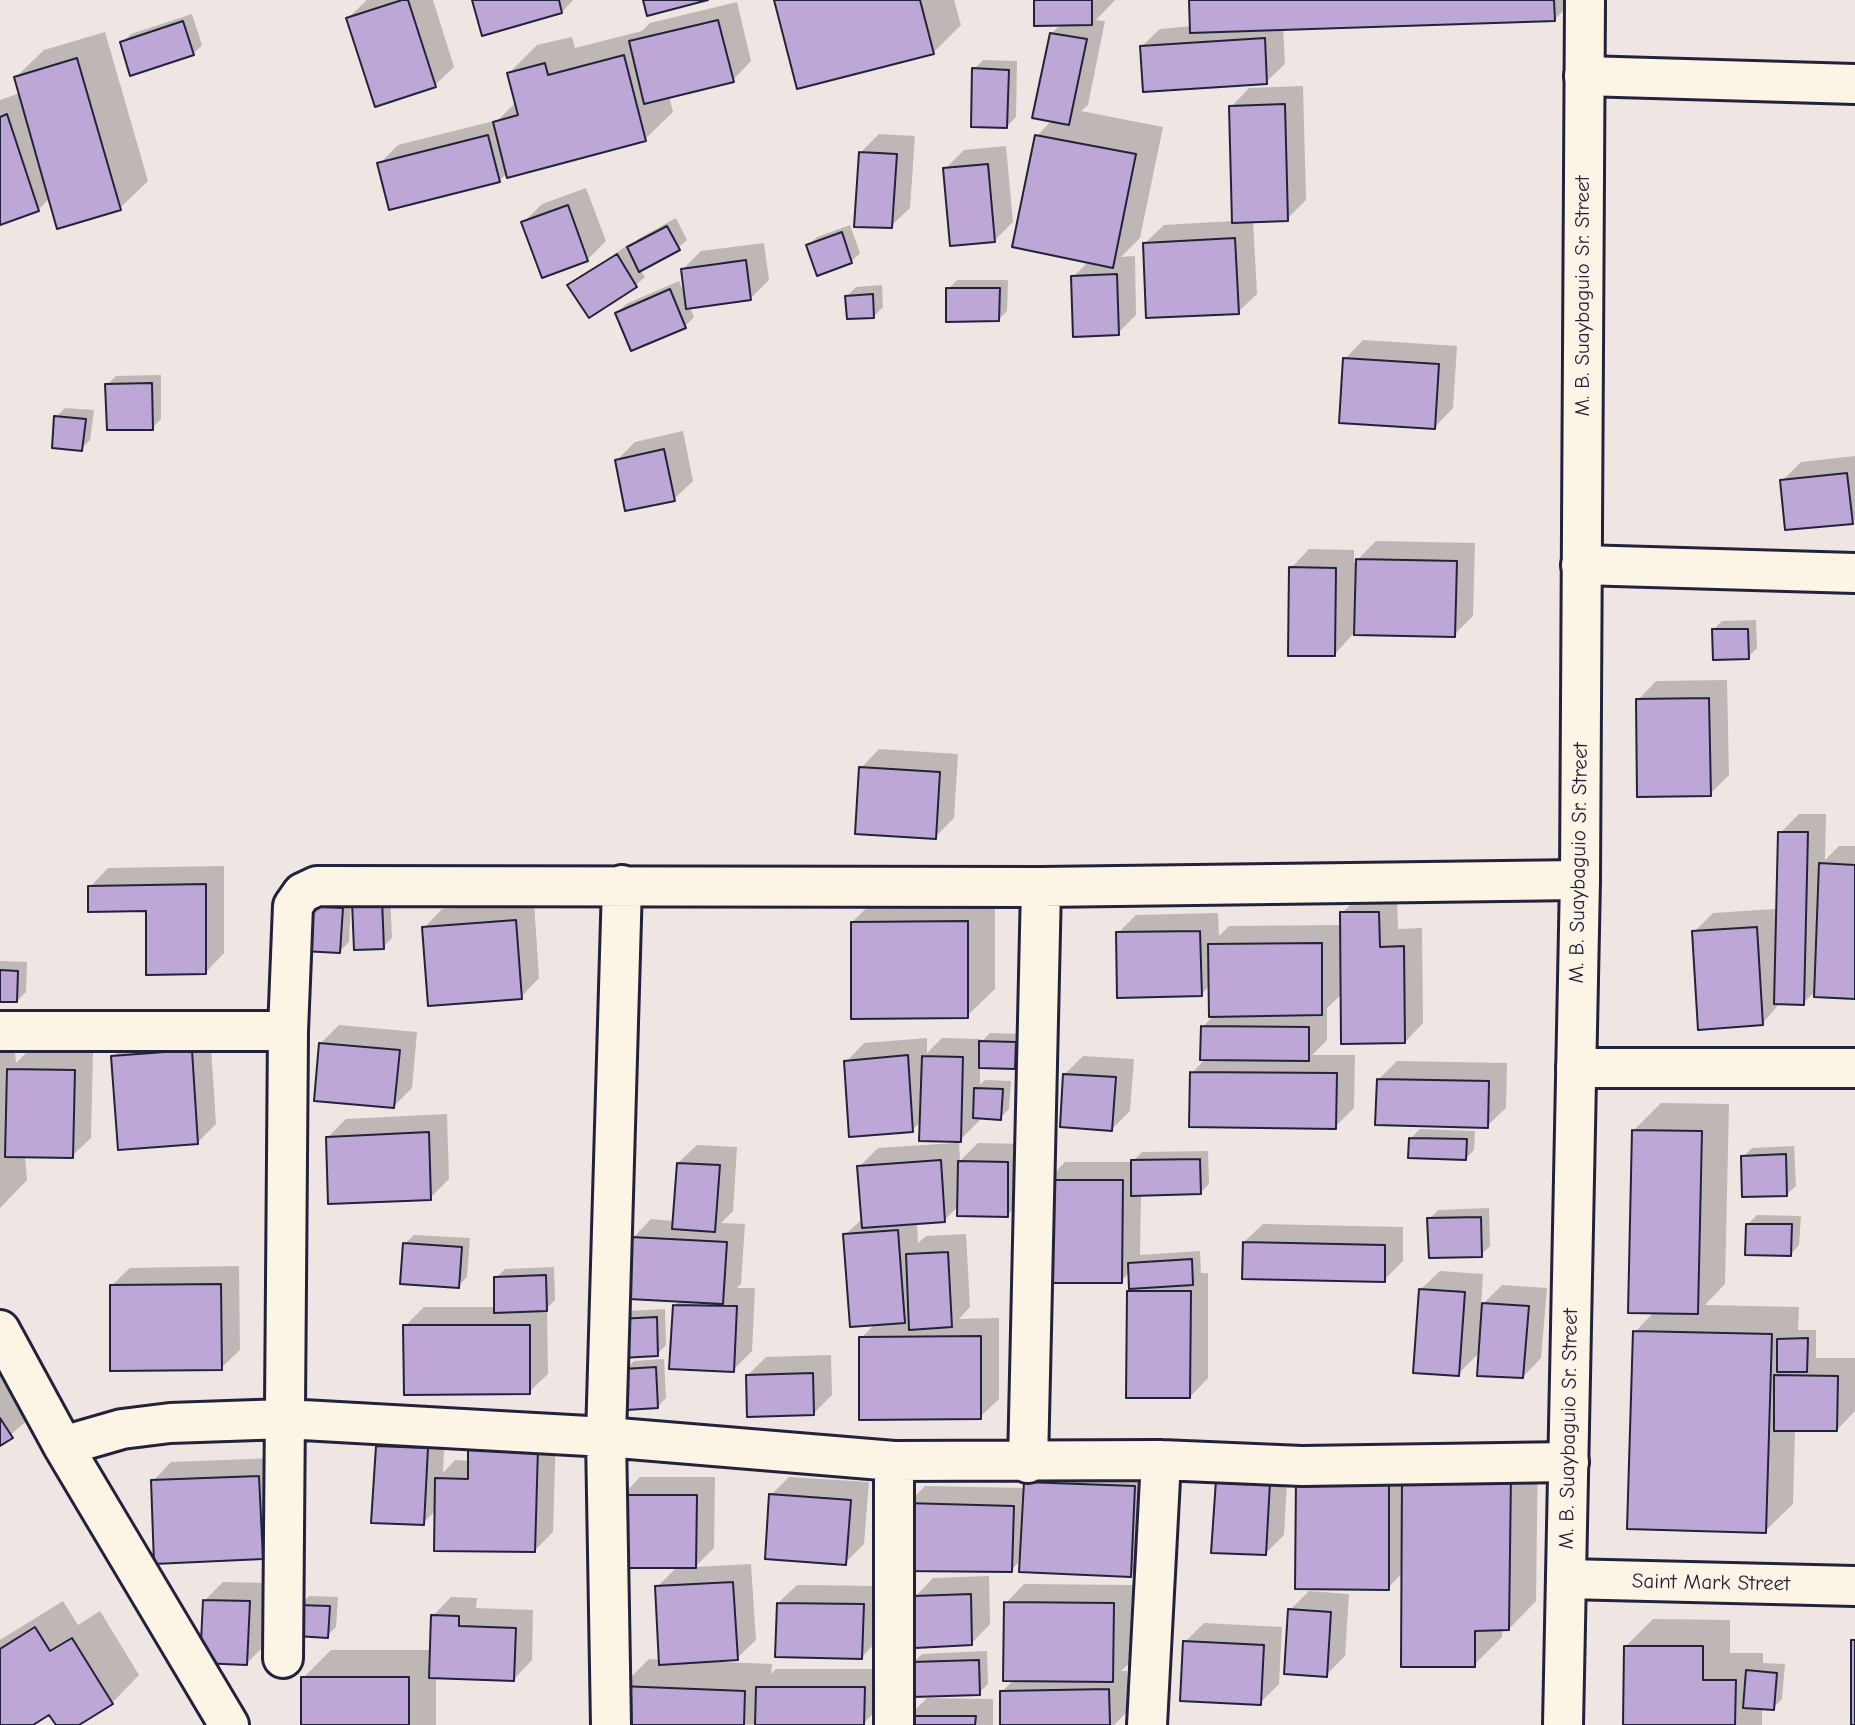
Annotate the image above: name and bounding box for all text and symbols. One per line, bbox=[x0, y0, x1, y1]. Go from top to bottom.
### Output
street label: M. B. Suaybaguio Sr. Street bbox=[1570, 175, 1596, 417]
street label: M. B. Suaybaguio Sr. Street bbox=[1564, 742, 1594, 984]
street label: M. B. Suaybaguio Sr. Street bbox=[1554, 1308, 1584, 1550]
street label: Saint Mark Street bbox=[1632, 1569, 1790, 1597]

